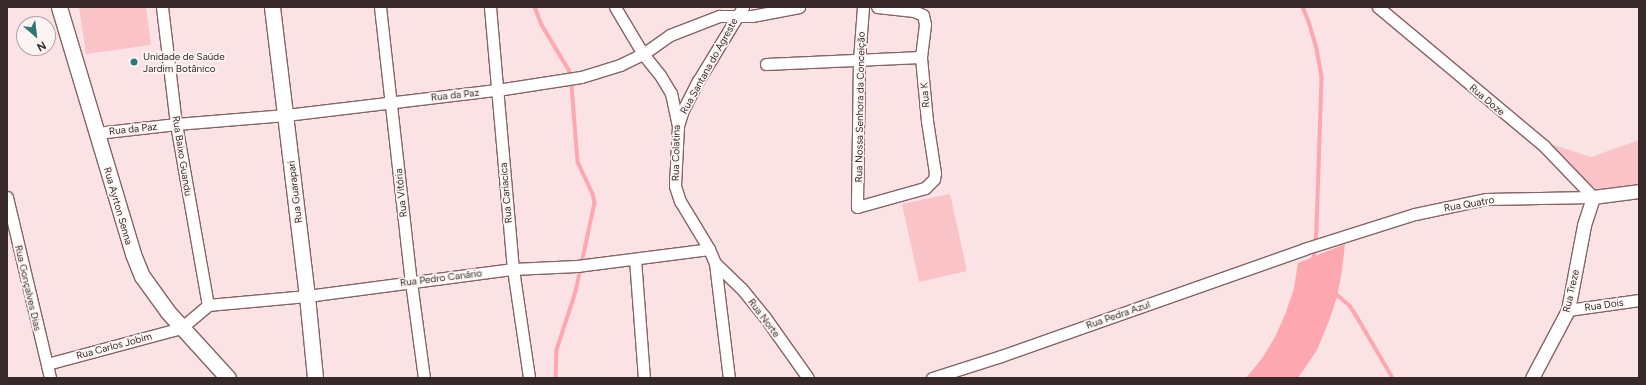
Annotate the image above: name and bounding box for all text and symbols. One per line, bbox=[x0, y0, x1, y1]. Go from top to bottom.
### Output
north arrow bbox=[16, 16, 56, 56]
street label: Rua Santana do Agreste bbox=[678, 16, 740, 116]
street label: Rua Nossa Senhora da Conceição bbox=[853, 31, 867, 183]
text: N bbox=[35, 38, 48, 54]
place label: Unidade de Saúde Jardim Botânico bbox=[143, 50, 225, 74]
marker: Unidade de Saúde Jardim Botânico bbox=[128, 56, 140, 68]
street label: Rua K bbox=[918, 82, 932, 108]
street label: Rua Doze bbox=[1467, 82, 1507, 118]
street label: Rua da Paz bbox=[430, 86, 480, 104]
street label: Rua Baixo Guandu bbox=[170, 115, 194, 197]
street label: Rua da Paz bbox=[108, 120, 158, 138]
street label: Rua Colatina bbox=[670, 125, 682, 181]
street label: Rua Guarapari bbox=[285, 160, 305, 224]
street label: Rua Cariacica bbox=[497, 162, 515, 224]
street label: Rua Ayrton Senna bbox=[101, 166, 135, 246]
street label: Rua Vitória bbox=[392, 168, 410, 218]
street label: Rua Quatro bbox=[1443, 194, 1495, 214]
street label: Rua Gonçalves Dias bbox=[12, 244, 44, 332]
street label: Rua Pedro Canário bbox=[399, 267, 483, 289]
street label: Rua Treze bbox=[1560, 268, 1582, 314]
street label: Rua Norte bbox=[746, 296, 782, 340]
street label: Rua Dois bbox=[1584, 296, 1624, 314]
street label: Rua Pedra Azul bbox=[1084, 298, 1152, 332]
street label: Rua Carlos Jobim bbox=[75, 330, 153, 362]

